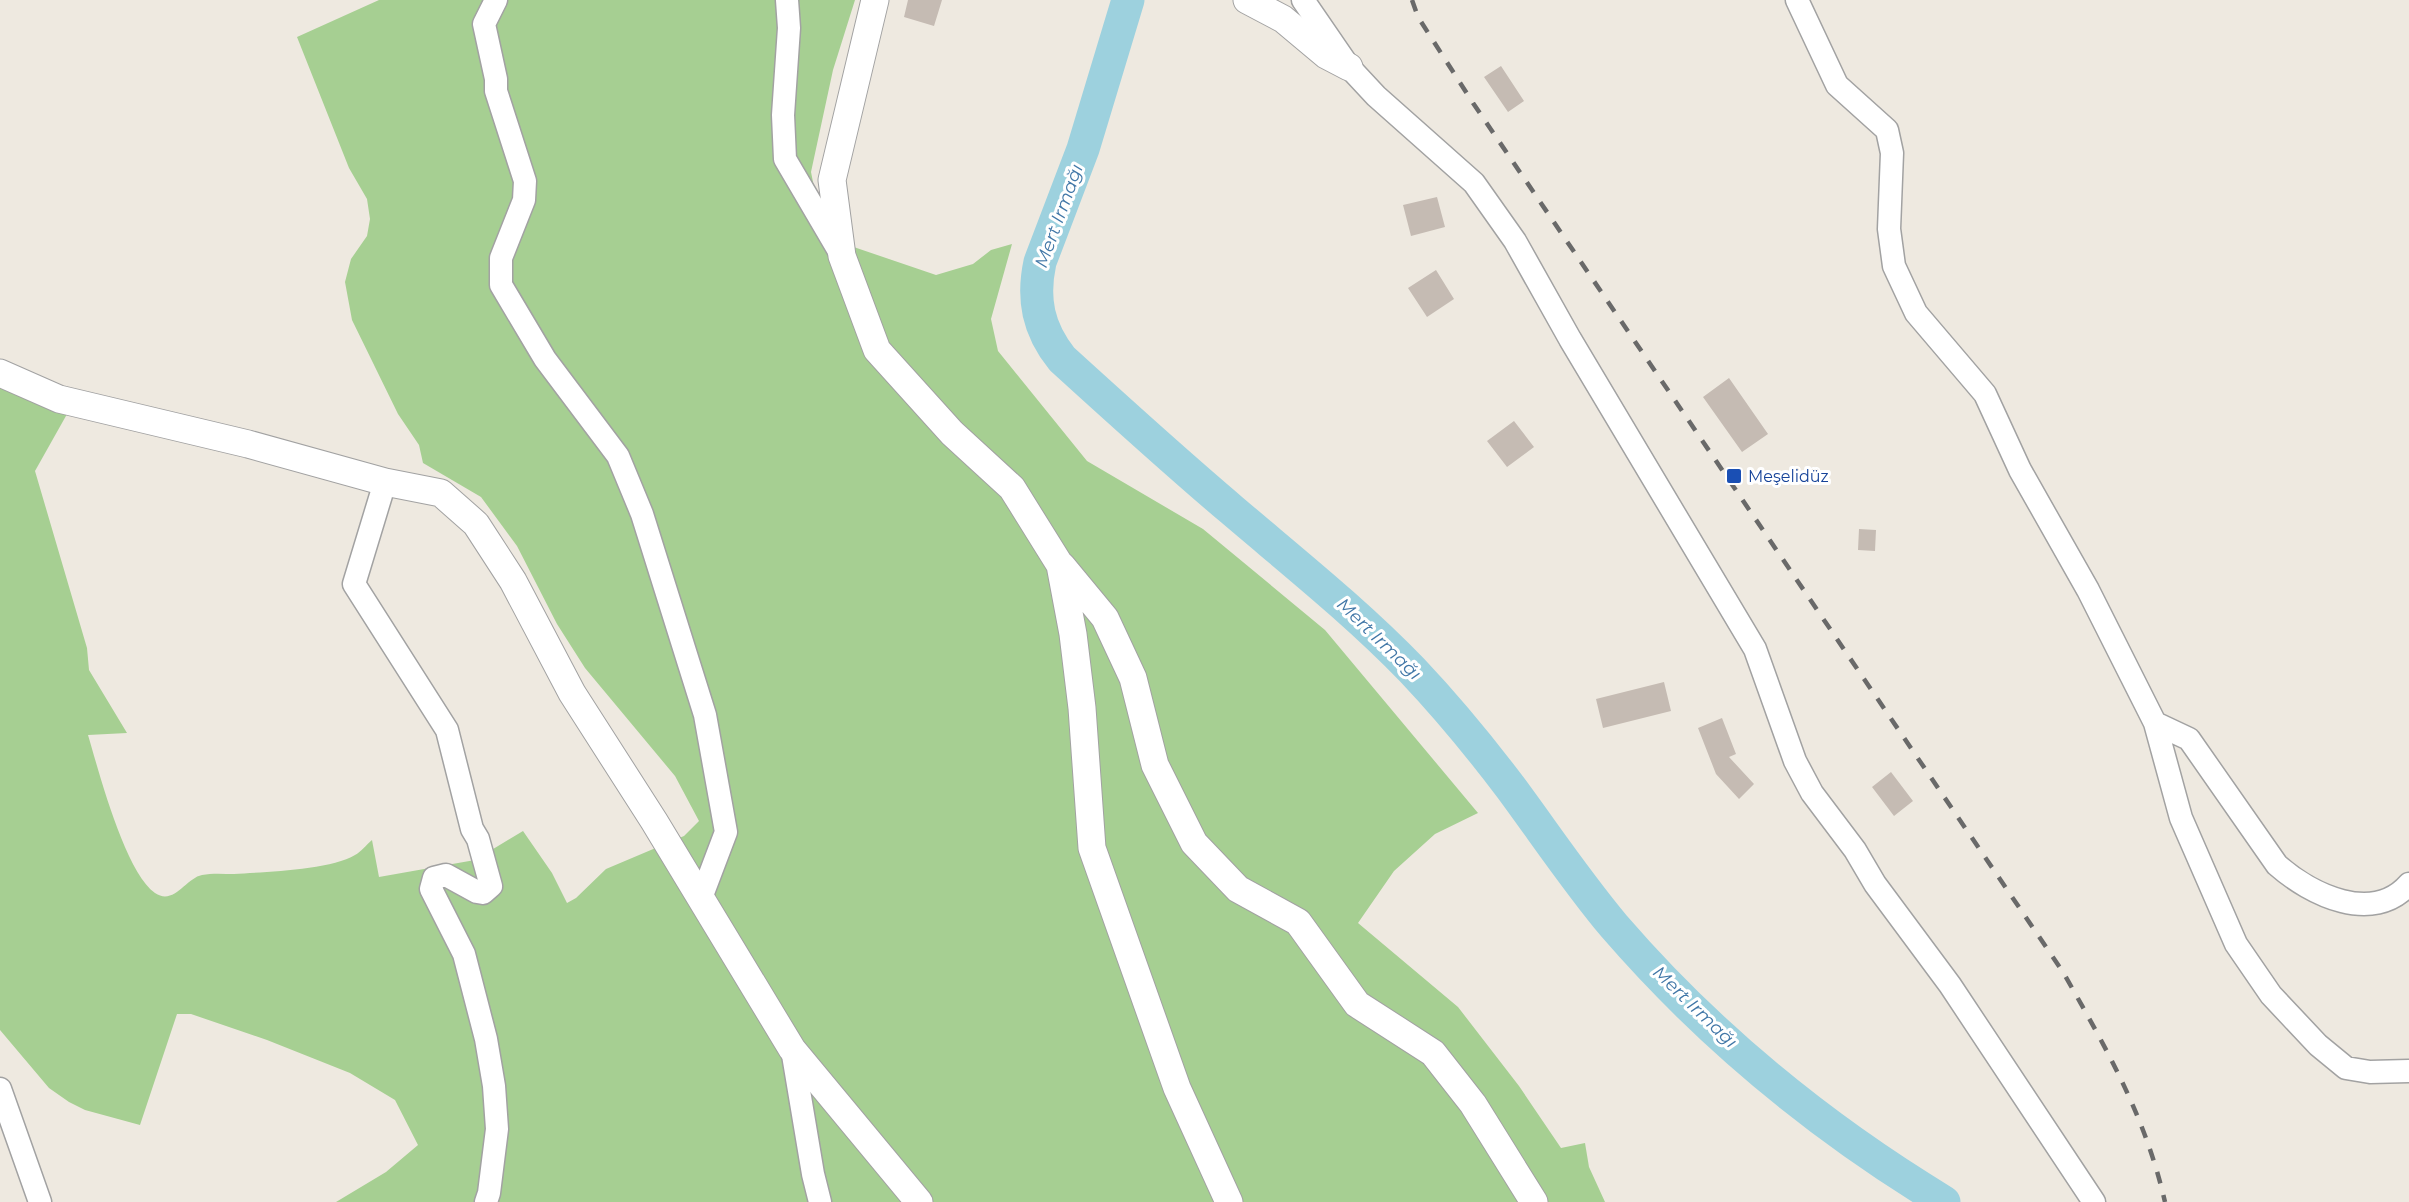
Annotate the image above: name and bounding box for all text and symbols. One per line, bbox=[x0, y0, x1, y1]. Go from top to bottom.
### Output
water label: Mert Irmağı bbox=[1030, 161, 1088, 271]
marker: Meşelidüz bbox=[1725, 467, 1743, 485]
place label: Meşelidüz bbox=[1748, 467, 1829, 486]
water label: Mert Irmağı bbox=[1332, 593, 1426, 685]
water label: Mert Irmağı bbox=[1648, 961, 1742, 1053]

